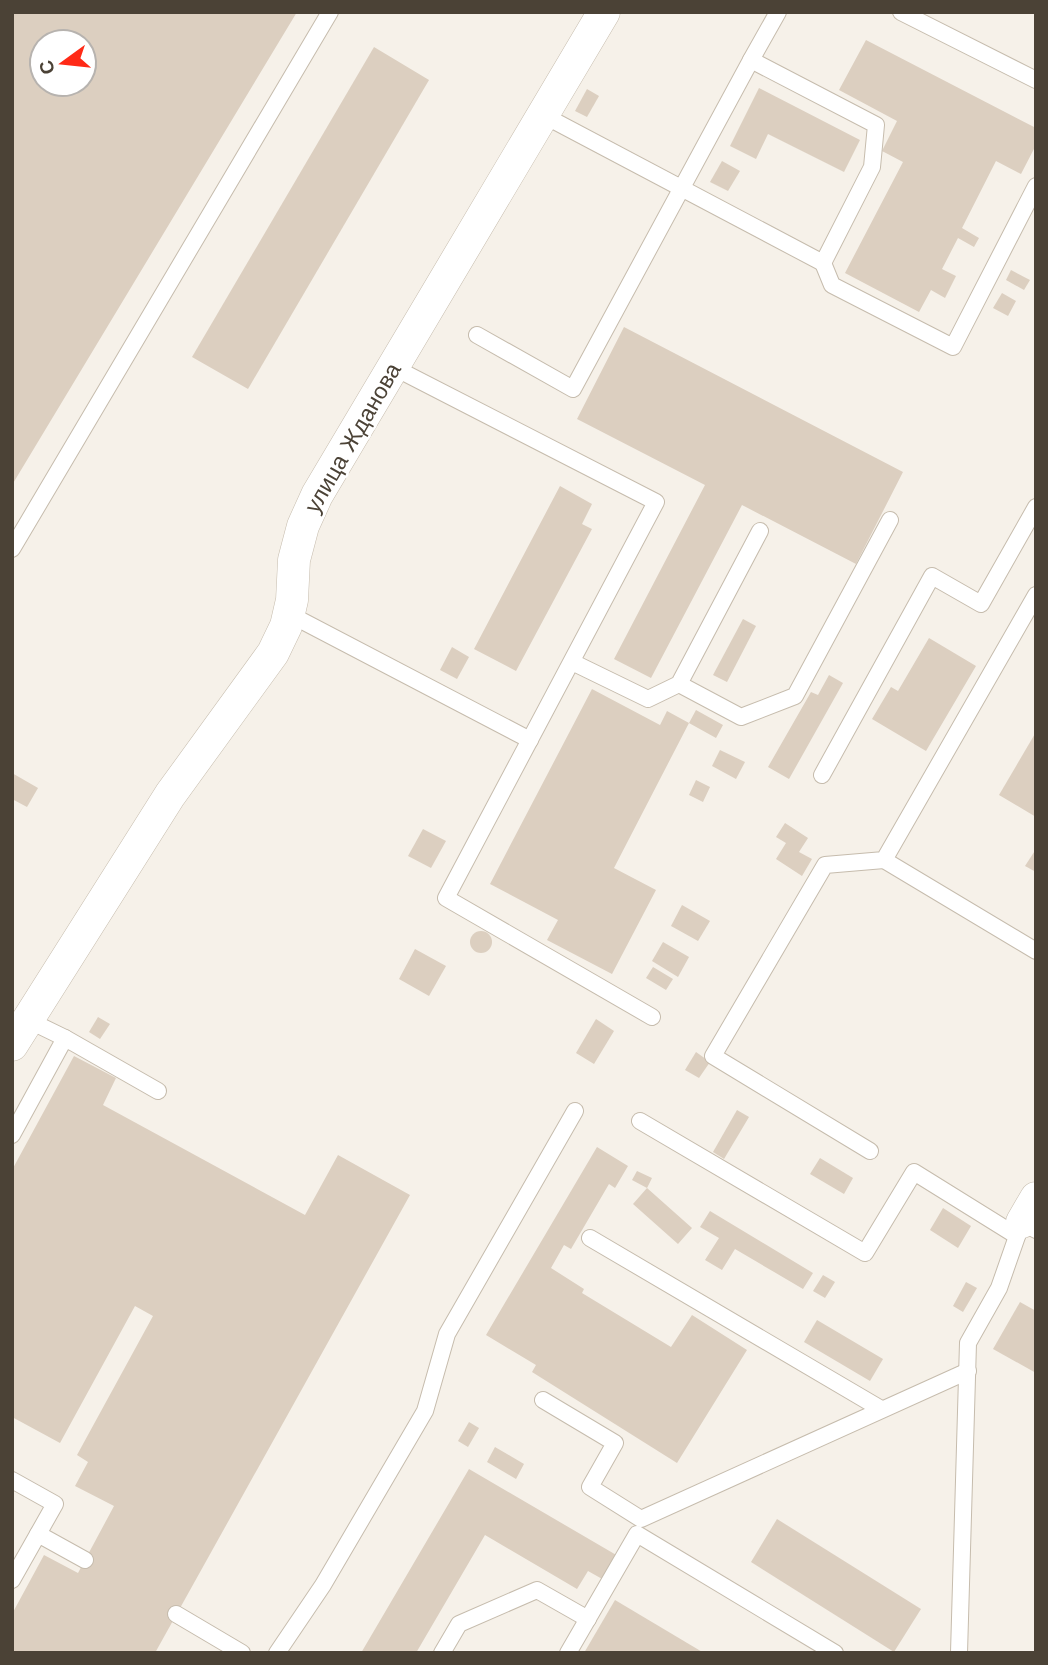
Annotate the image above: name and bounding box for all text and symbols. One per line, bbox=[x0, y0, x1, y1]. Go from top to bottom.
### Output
north arrow bbox=[28, 28, 98, 98]
text: С bbox=[34, 57, 60, 77]
street label: улица Жданова bbox=[299, 358, 407, 518]

